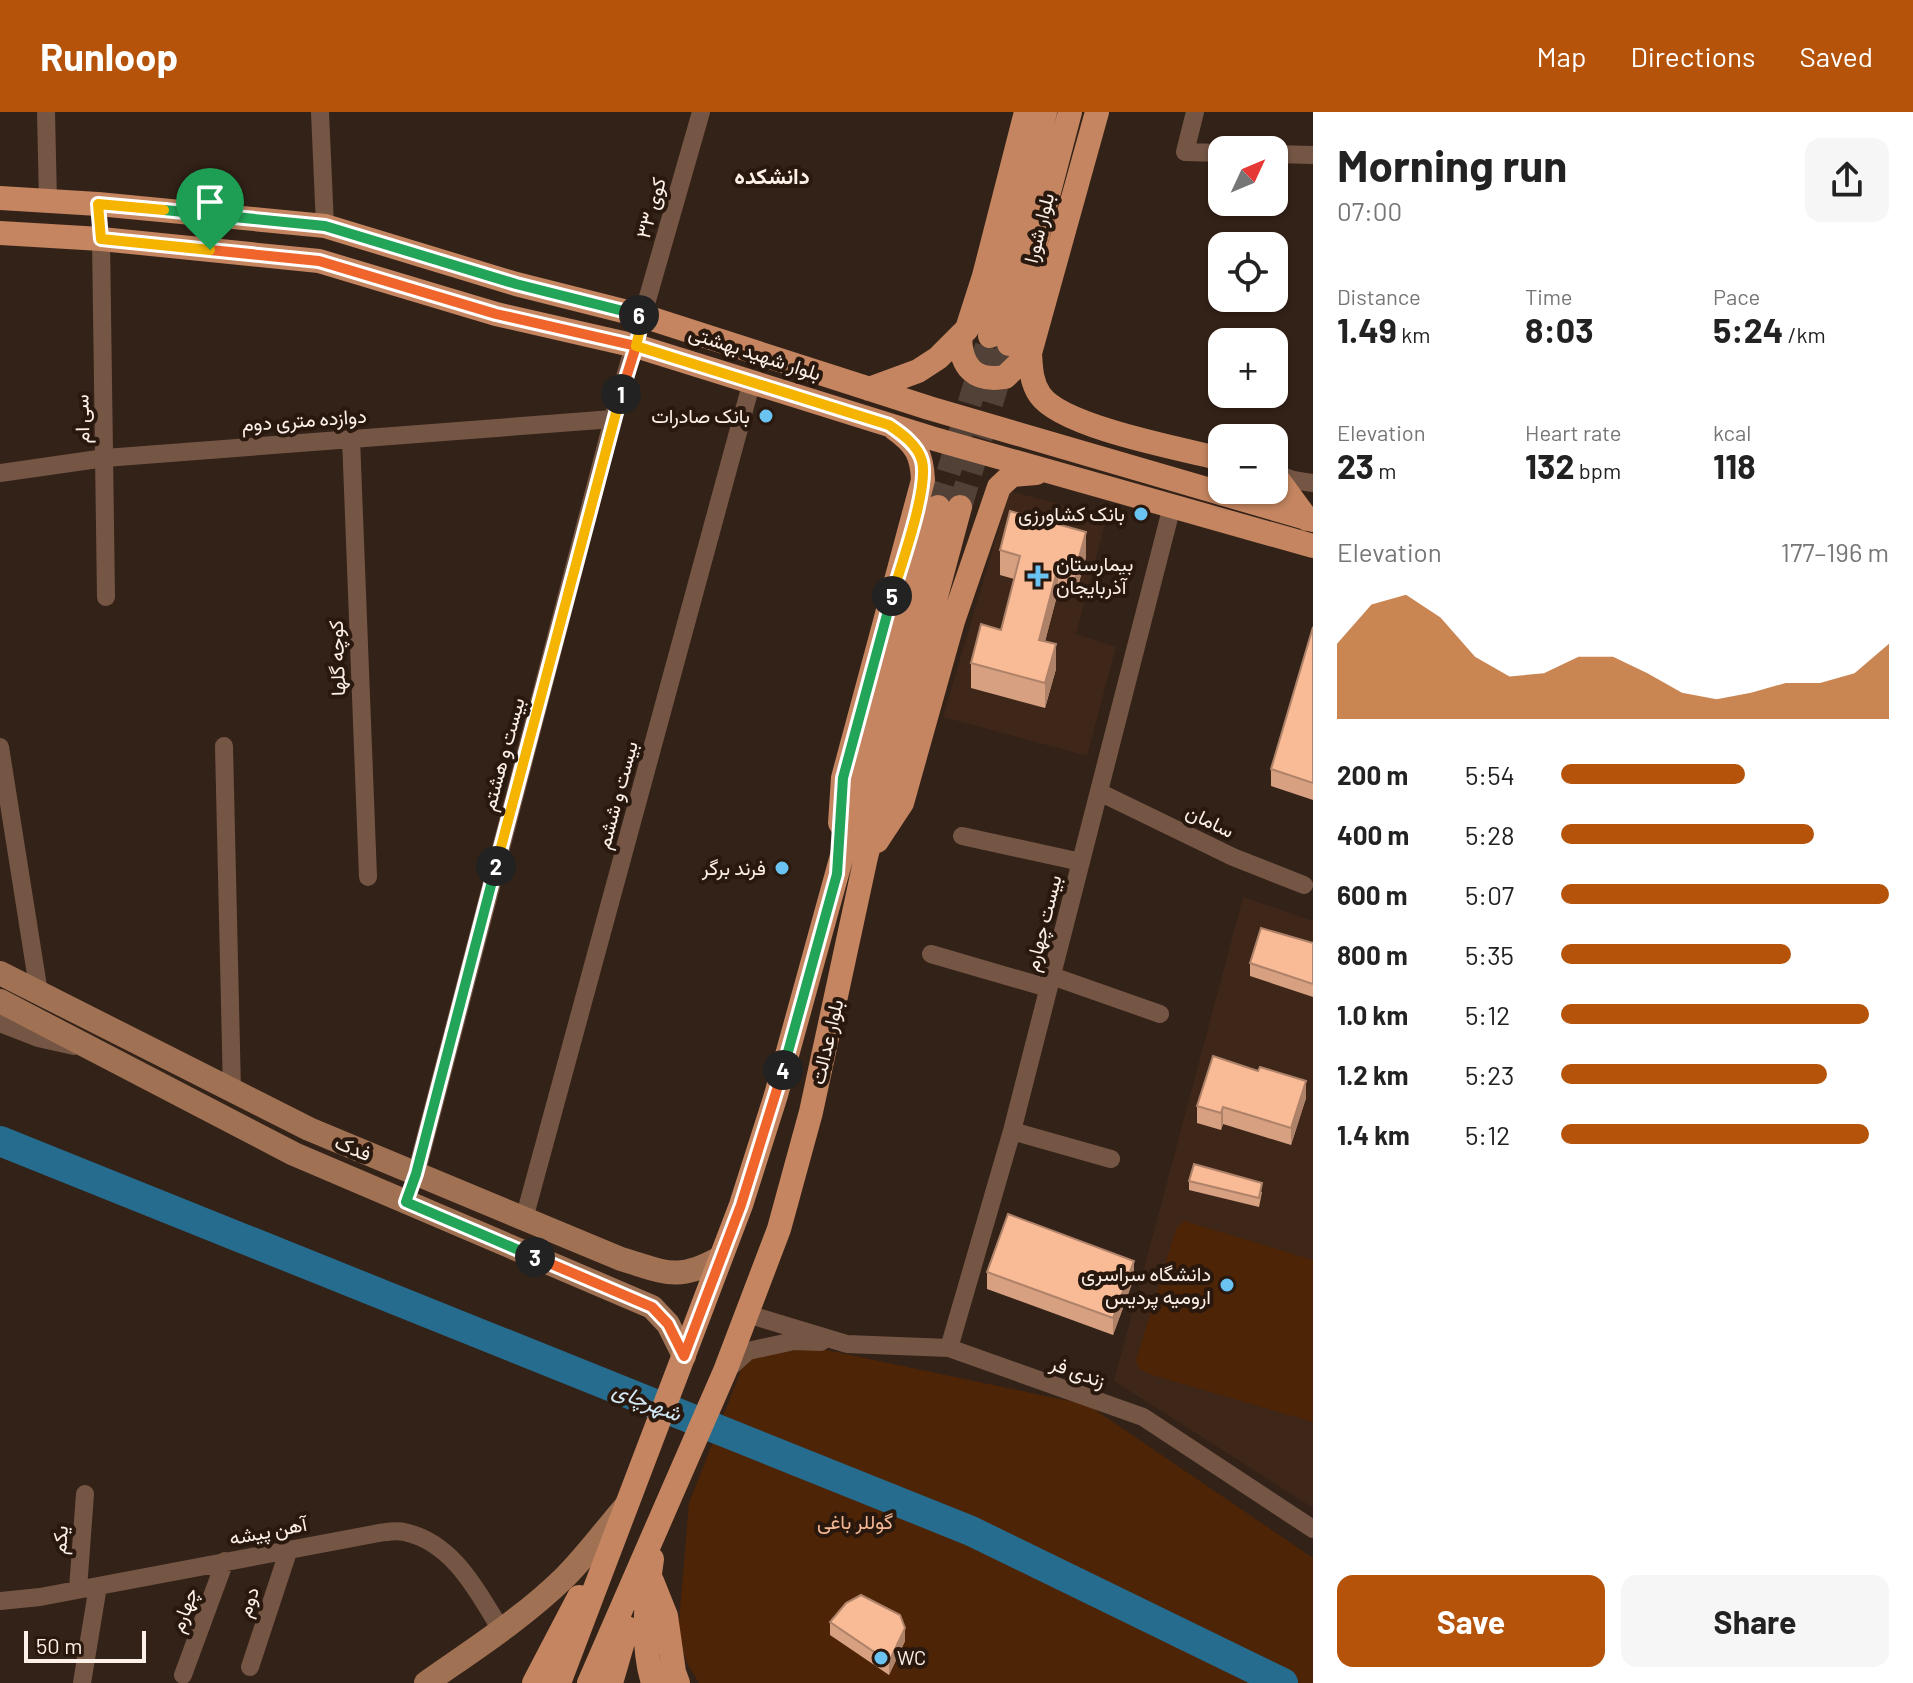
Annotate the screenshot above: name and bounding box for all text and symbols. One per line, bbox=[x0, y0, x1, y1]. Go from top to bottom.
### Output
text: Runloop bbox=[40, 33, 178, 79]
text: Map bbox=[1537, 39, 1586, 73]
text: Directions bbox=[1630, 39, 1756, 73]
text: Saved bbox=[1800, 39, 1873, 73]
north arrow bbox=[1208, 136, 1288, 216]
map controls bbox=[1208, 136, 1288, 504]
text: Morning run bbox=[1337, 138, 1567, 191]
button: share bbox=[1805, 138, 1889, 222]
district label: دانشکده bbox=[734, 162, 810, 188]
pin bbox=[176, 168, 244, 250]
street label: کوی ۳۳ bbox=[630, 174, 672, 242]
icon: arrive bbox=[188, 180, 232, 224]
street label: بلوار شورا bbox=[1018, 190, 1060, 266]
text: 07:00 bbox=[1337, 195, 1402, 226]
button: locate bbox=[1208, 232, 1288, 312]
text: Distance bbox=[1337, 283, 1421, 309]
text: Time bbox=[1525, 283, 1573, 309]
text: Pace bbox=[1713, 283, 1760, 309]
pin: 6 bbox=[619, 295, 659, 335]
text: 6 bbox=[633, 302, 645, 328]
text: 1.49 bbox=[1337, 309, 1397, 350]
text: 8:03 bbox=[1525, 309, 1594, 350]
text: 5:24 bbox=[1713, 309, 1783, 350]
street label: بلوار شهید بهشتی bbox=[686, 319, 824, 387]
text: km bbox=[1397, 321, 1430, 347]
text: /km bbox=[1783, 321, 1826, 347]
button: + bbox=[1208, 328, 1288, 408]
pin: 1 bbox=[601, 374, 641, 414]
text: 1 bbox=[617, 381, 625, 407]
street label: سی ام bbox=[69, 394, 95, 444]
street label: دوازده متری دوم bbox=[241, 403, 367, 437]
place label: بانک صادرات bbox=[651, 403, 750, 429]
marker: بانک صادرات bbox=[757, 407, 775, 425]
text: Elevation bbox=[1337, 419, 1426, 445]
text: Heart rate bbox=[1525, 419, 1622, 445]
text: kcal bbox=[1713, 419, 1751, 445]
button: − bbox=[1208, 424, 1288, 504]
text: 23 bbox=[1337, 445, 1374, 486]
text: 132 bbox=[1525, 445, 1574, 486]
text: 118 bbox=[1713, 445, 1756, 486]
text: m bbox=[1374, 457, 1397, 483]
text: bpm bbox=[1574, 457, 1621, 483]
place label: بانک کشاورزی bbox=[1018, 501, 1125, 527]
marker: بانک کشاورزی bbox=[1132, 505, 1150, 523]
text: Elevation bbox=[1337, 536, 1442, 567]
text: 177–196 m bbox=[1781, 536, 1889, 567]
place label: بیمارستان آذربایجان bbox=[1056, 551, 1133, 600]
marker: بیمارستان آذربایجان bbox=[1027, 565, 1049, 587]
pin: 5 bbox=[872, 576, 912, 616]
text: 5 bbox=[886, 583, 898, 609]
street label: کوچه گلها bbox=[323, 619, 352, 696]
street label: بیست و هشتم bbox=[475, 695, 531, 813]
street label: بیست و ششم bbox=[590, 738, 644, 852]
text: 200 m bbox=[1337, 759, 1408, 790]
text: 5:54 bbox=[1465, 759, 1515, 790]
street label: سامان bbox=[1183, 798, 1238, 842]
text: 400 m bbox=[1337, 819, 1409, 850]
text: 5:28 bbox=[1465, 819, 1515, 850]
pin: 2 bbox=[476, 846, 516, 886]
text: 2 bbox=[490, 853, 502, 879]
place label: فرند برگر bbox=[701, 855, 766, 881]
marker: فرند برگر bbox=[773, 859, 791, 877]
street label: بیست چهارم bbox=[1018, 872, 1068, 974]
text: 600 m bbox=[1337, 879, 1408, 910]
text: 5:07 bbox=[1465, 879, 1514, 910]
text: 800 m bbox=[1337, 939, 1408, 970]
text: 5:35 bbox=[1465, 939, 1514, 970]
street label: بلوار عدالت bbox=[805, 997, 849, 1087]
text: 1.0 km bbox=[1337, 999, 1408, 1030]
text: 5:12 bbox=[1465, 999, 1510, 1030]
pin: 4 bbox=[763, 1050, 803, 1090]
text: 4 bbox=[776, 1057, 790, 1083]
text: 1.2 km bbox=[1337, 1059, 1409, 1090]
text: 5:23 bbox=[1465, 1059, 1514, 1090]
text: 1.4 km bbox=[1337, 1119, 1410, 1150]
text: 5:12 bbox=[1465, 1119, 1510, 1150]
street label: فدک bbox=[332, 1129, 375, 1165]
pin: 3 bbox=[515, 1237, 555, 1277]
text: 3 bbox=[529, 1244, 541, 1270]
place label: دانشگاه سراسری ارومیه پردیس bbox=[1081, 1261, 1211, 1311]
marker: دانشگاه سراسری ارومیه پردیس bbox=[1218, 1276, 1236, 1294]
street label: زندی فر bbox=[1046, 1350, 1109, 1394]
water label: شهرچای bbox=[608, 1375, 686, 1428]
park label: گوللر باغی bbox=[817, 1509, 893, 1535]
street label: آهن پیشه bbox=[227, 1511, 310, 1552]
street label: یکم bbox=[46, 1525, 74, 1555]
button: Save bbox=[1337, 1575, 1605, 1667]
button: Share bbox=[1621, 1575, 1889, 1667]
street label: چهارم bbox=[164, 1584, 205, 1636]
street label: دوم bbox=[231, 1584, 265, 1620]
scale bar bbox=[24, 1627, 146, 1663]
text: 50 m bbox=[36, 1632, 82, 1658]
place label: WC bbox=[897, 1645, 926, 1669]
marker: WC bbox=[872, 1649, 890, 1667]

